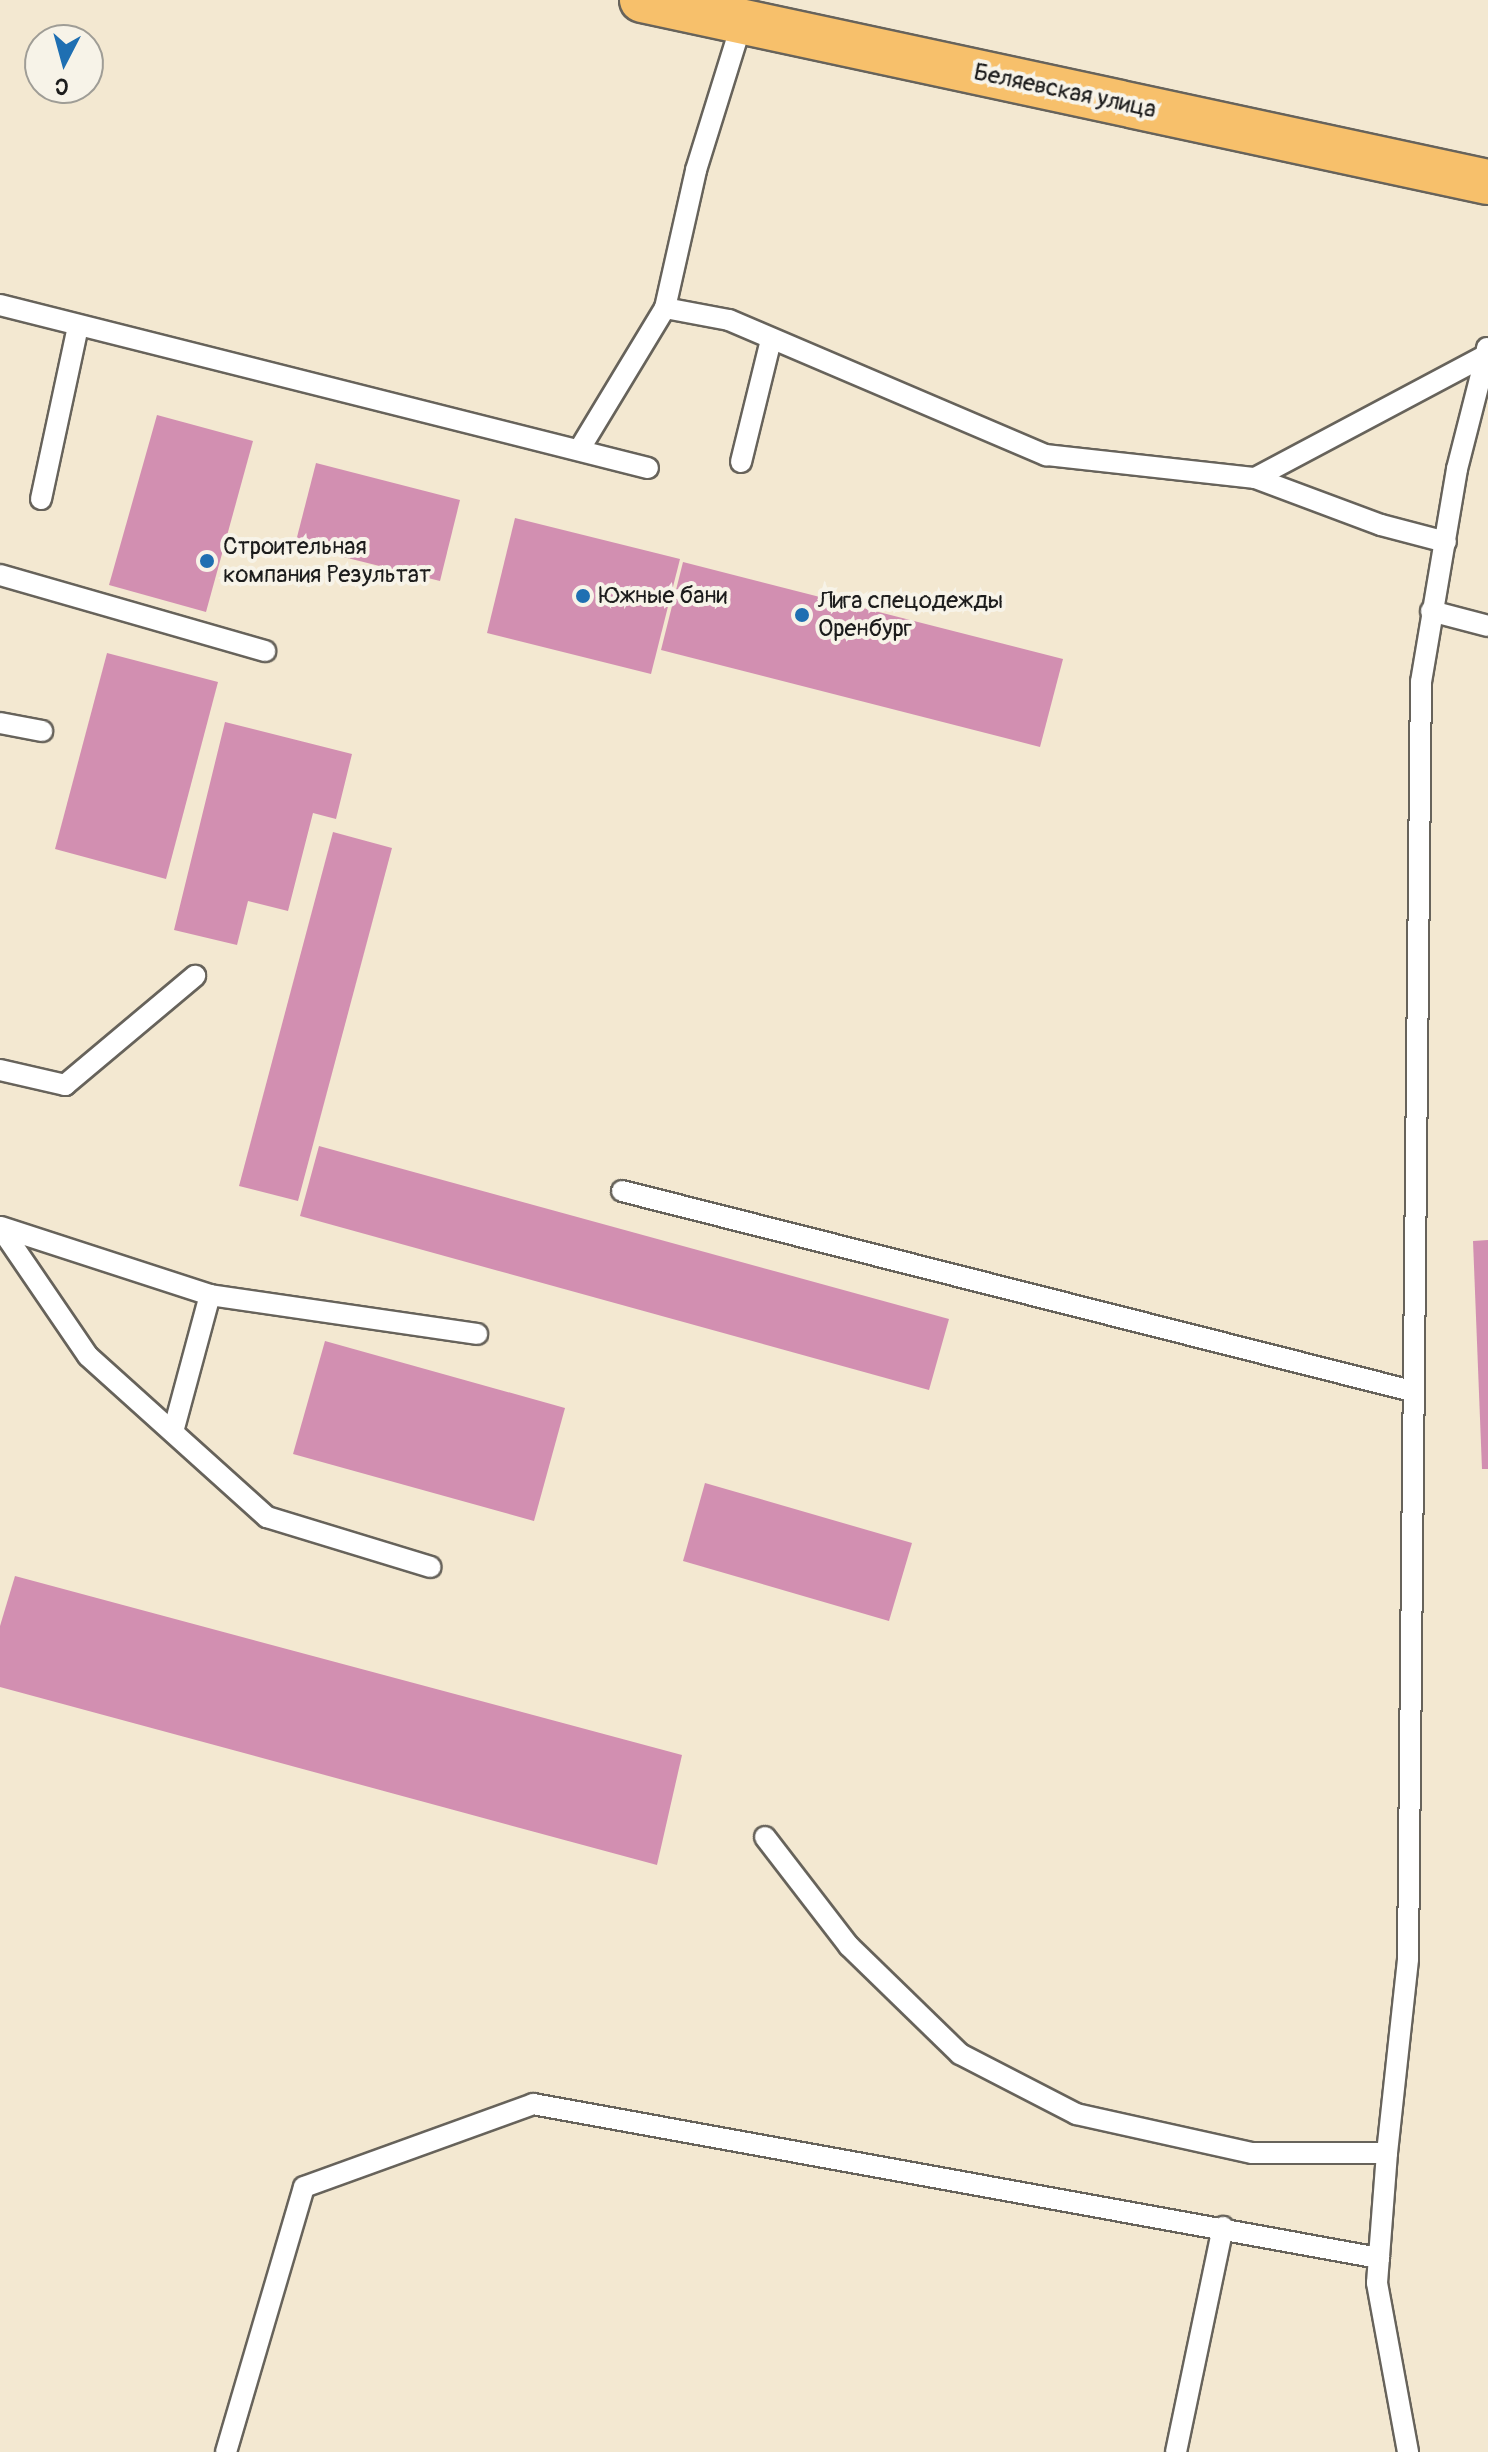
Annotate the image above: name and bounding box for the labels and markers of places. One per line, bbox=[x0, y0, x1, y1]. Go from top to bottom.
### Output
place label: Строительная компания Результат bbox=[223, 533, 431, 589]
marker: Строительная компания Результат bbox=[198, 552, 216, 570]
place label: Южные бани bbox=[599, 582, 727, 610]
marker: Южные бани bbox=[574, 587, 592, 605]
place label: Лига спецодежды Оренбург bbox=[818, 587, 1003, 643]
marker: Лига спецодежды Оренбург bbox=[793, 606, 811, 624]

